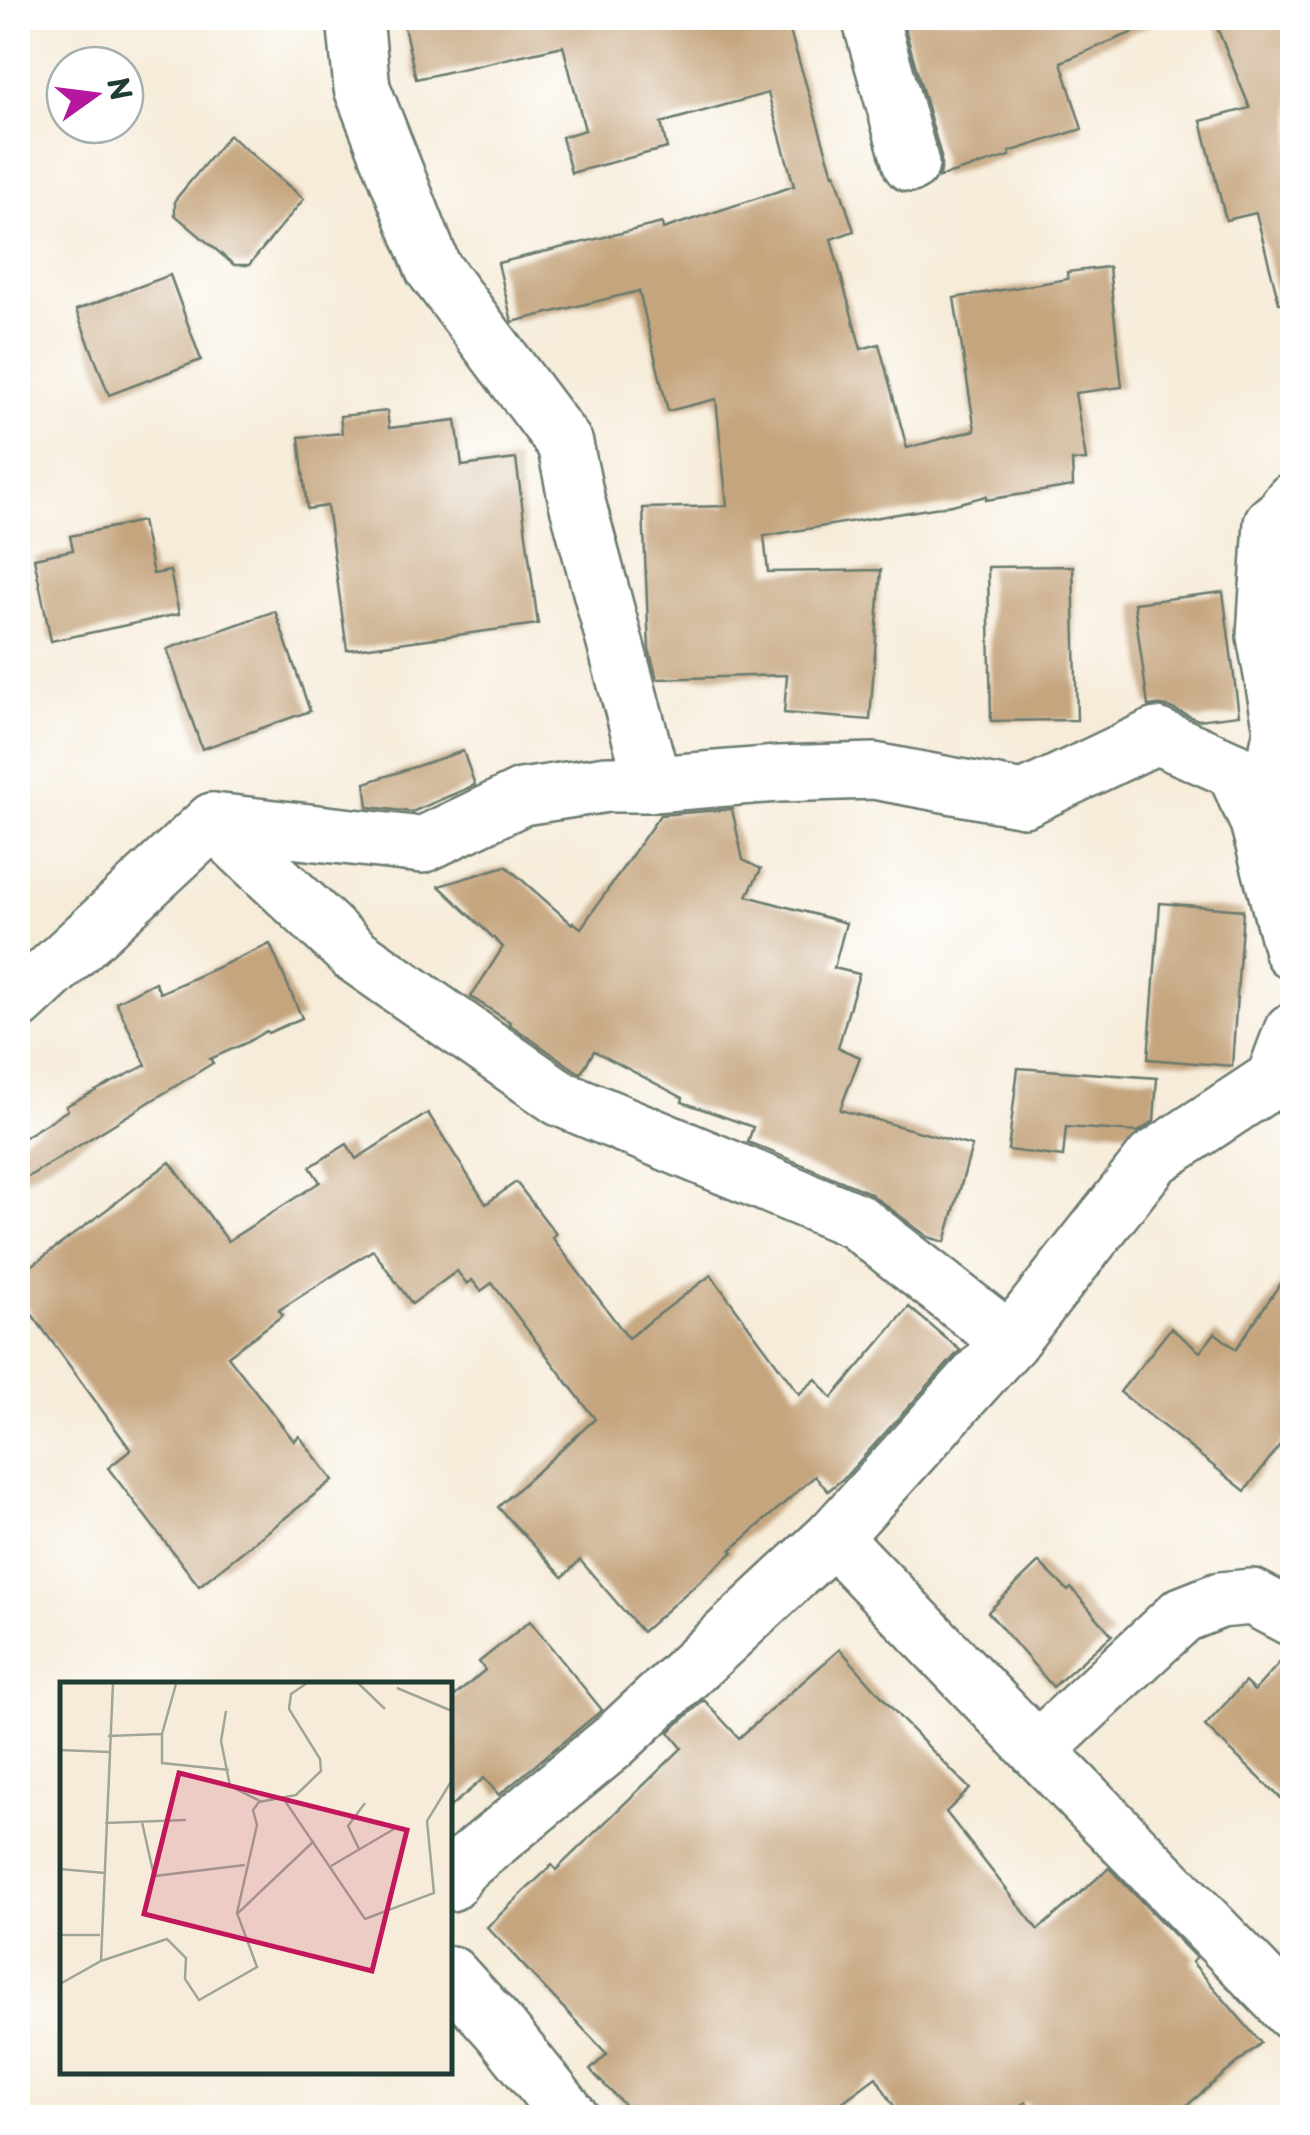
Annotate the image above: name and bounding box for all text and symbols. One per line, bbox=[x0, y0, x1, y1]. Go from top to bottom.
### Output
north arrow bbox=[45, 45, 145, 145]
text: N bbox=[97, 73, 144, 105]
inset map bbox=[60, 1682, 452, 2075]

